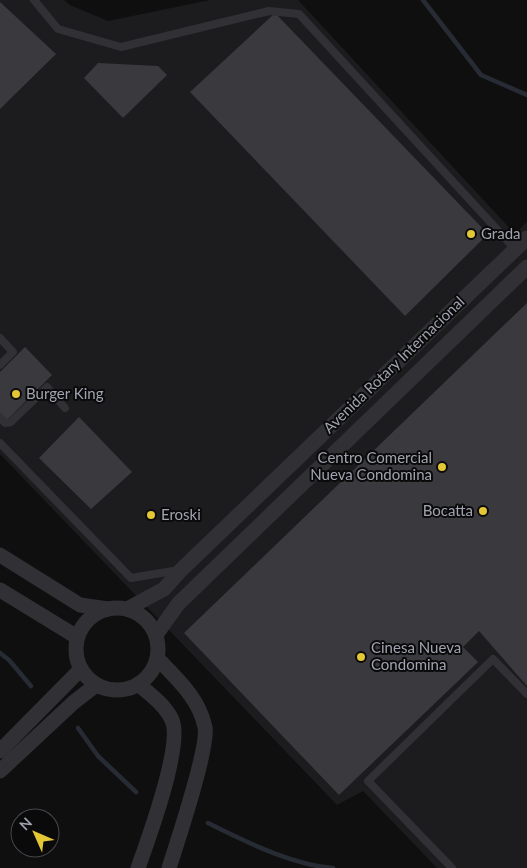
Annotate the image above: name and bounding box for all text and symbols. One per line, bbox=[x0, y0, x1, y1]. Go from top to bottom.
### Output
place label: Grada bbox=[481, 224, 521, 242]
marker: Grada bbox=[465, 228, 477, 240]
street label: Avenida Rotary Internacional bbox=[319, 292, 468, 436]
place label: Burger King bbox=[26, 384, 104, 402]
marker: Burger King bbox=[10, 388, 22, 400]
place label: Centro Comercial Nueva Condomina bbox=[310, 448, 432, 483]
marker: Centro Comercial Nueva Condomina bbox=[436, 461, 448, 473]
place label: Bocatta bbox=[423, 501, 473, 519]
place label: Eroski bbox=[161, 505, 201, 523]
marker: Bocatta bbox=[477, 505, 489, 517]
marker: Eroski bbox=[145, 509, 157, 521]
place label: Cinesa Nueva Condomina bbox=[371, 638, 461, 673]
marker: Cinesa Nueva Condomina bbox=[355, 651, 367, 663]
north arrow bbox=[10, 808, 60, 858]
text: N bbox=[16, 814, 35, 833]

